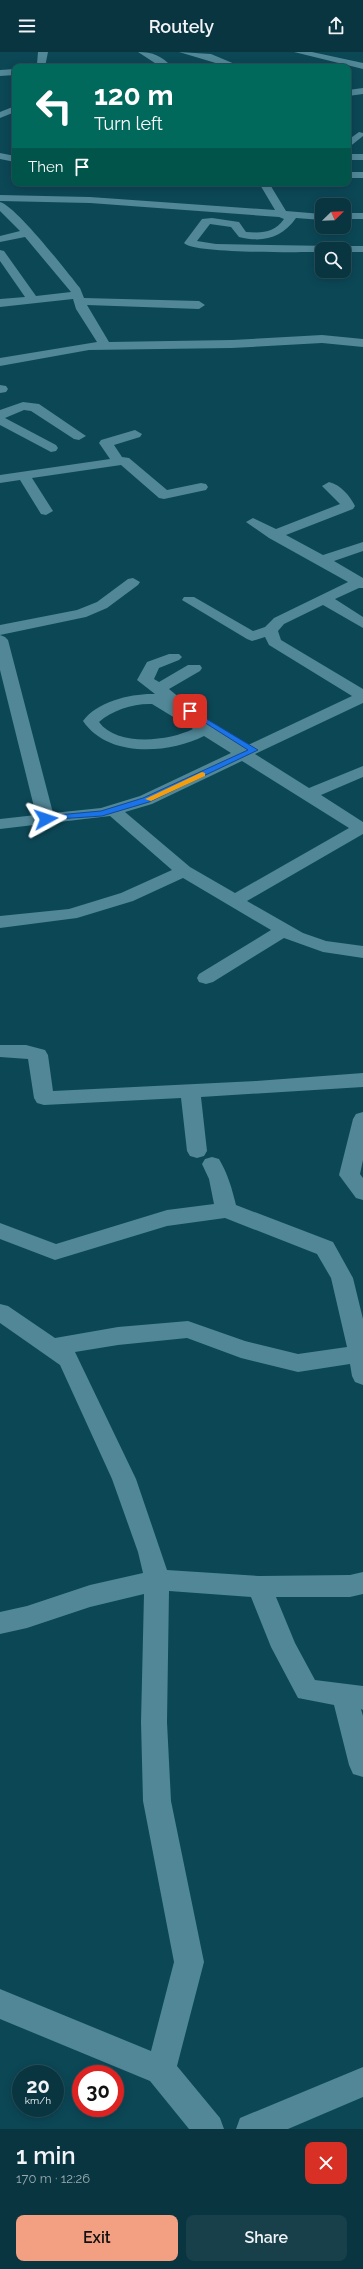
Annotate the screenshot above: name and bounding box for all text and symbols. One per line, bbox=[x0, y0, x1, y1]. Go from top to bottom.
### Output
icon: menu bbox=[16, 15, 38, 37]
icon: share bbox=[325, 15, 347, 37]
text: Routely bbox=[149, 16, 214, 37]
text: 120 m bbox=[94, 79, 174, 112]
icon: left bbox=[28, 80, 80, 132]
text: Turn left bbox=[94, 113, 163, 134]
icon: arrive bbox=[71, 156, 93, 178]
text: Then bbox=[28, 158, 63, 176]
north arrow bbox=[315, 198, 351, 234]
map controls bbox=[315, 198, 351, 278]
button: search bbox=[315, 242, 351, 278]
pin bbox=[173, 694, 207, 728]
icon: arrive bbox=[179, 700, 201, 722]
position arrow bbox=[25, 798, 67, 840]
speed limit sign: 30 bbox=[72, 2065, 124, 2117]
text: 20 bbox=[26, 2074, 50, 2098]
text: km/h bbox=[25, 2095, 51, 2106]
text: 1 min bbox=[16, 2141, 76, 2170]
button: close bbox=[305, 2142, 347, 2184]
text: 170 m · 12:26 bbox=[16, 2171, 90, 2186]
button: Exit bbox=[16, 2215, 178, 2261]
button: Share bbox=[186, 2215, 347, 2261]

